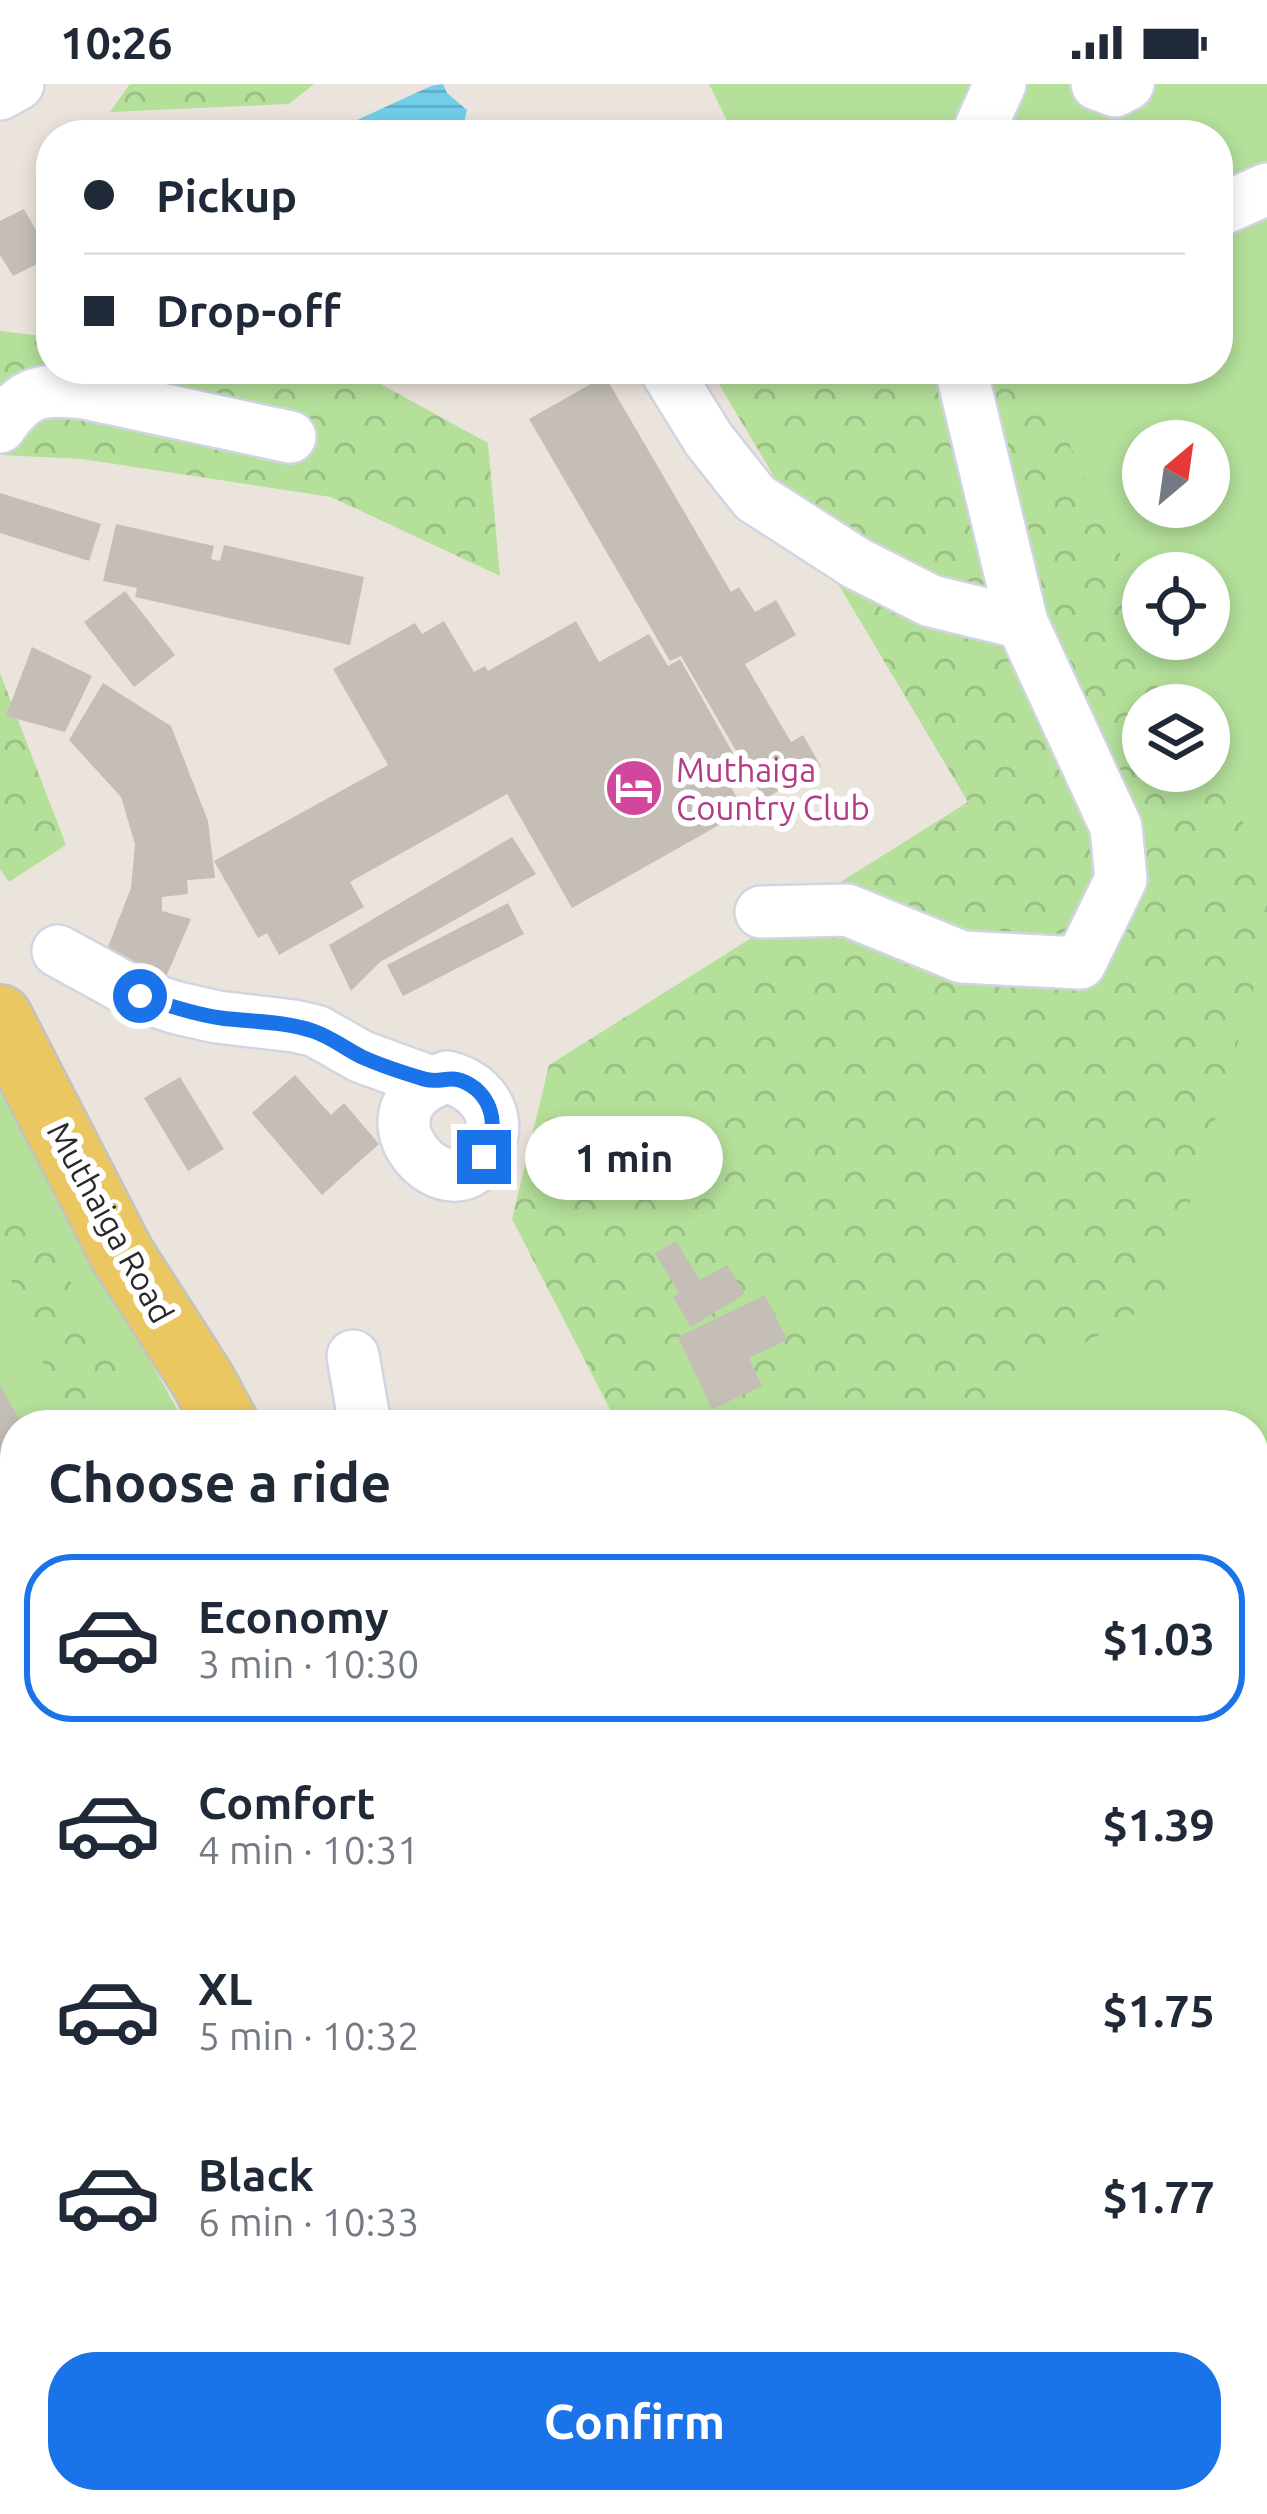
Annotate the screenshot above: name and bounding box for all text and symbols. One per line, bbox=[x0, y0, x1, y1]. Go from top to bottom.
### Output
text: 10:26 bbox=[60, 17, 173, 68]
text: Pickup bbox=[156, 170, 297, 221]
text: Drop-off bbox=[156, 285, 341, 336]
north arrow bbox=[1122, 420, 1230, 528]
map controls bbox=[1122, 420, 1230, 792]
button: locate bbox=[1122, 552, 1230, 660]
button: layers bbox=[1122, 684, 1230, 792]
place label: Muthaiga Country Club bbox=[676, 751, 870, 826]
hotel icon: Muthaiga Country Club bbox=[603, 757, 665, 819]
route start bbox=[113, 969, 167, 1023]
street label: Muthaiga Road bbox=[41, 1115, 181, 1329]
callout: 1 min bbox=[526, 1115, 724, 1199]
route end bbox=[457, 1130, 511, 1184]
text: 1 min bbox=[575, 1136, 673, 1179]
text: Choose a ride bbox=[48, 1452, 391, 1512]
icon: car bbox=[54, 1584, 162, 1692]
text: Economy bbox=[198, 1591, 389, 1642]
text: $1.03 bbox=[1102, 1613, 1215, 1664]
text: 3 min · 10:30 bbox=[198, 1642, 419, 1685]
icon: car bbox=[54, 1770, 162, 1878]
text: Comfort bbox=[198, 1777, 375, 1828]
text: $1.39 bbox=[1102, 1799, 1215, 1850]
text: 4 min · 10:31 bbox=[198, 1828, 419, 1871]
icon: car bbox=[54, 1956, 162, 2064]
text: XL bbox=[198, 1963, 252, 2014]
text: $1.75 bbox=[1102, 1985, 1215, 2036]
text: 5 min · 10:32 bbox=[198, 2014, 419, 2057]
icon: car bbox=[54, 2142, 162, 2250]
text: Black bbox=[198, 2149, 314, 2200]
text: $1.77 bbox=[1102, 2171, 1215, 2222]
text: 6 min · 10:33 bbox=[198, 2200, 419, 2243]
button: Confirm bbox=[48, 2352, 1221, 2490]

